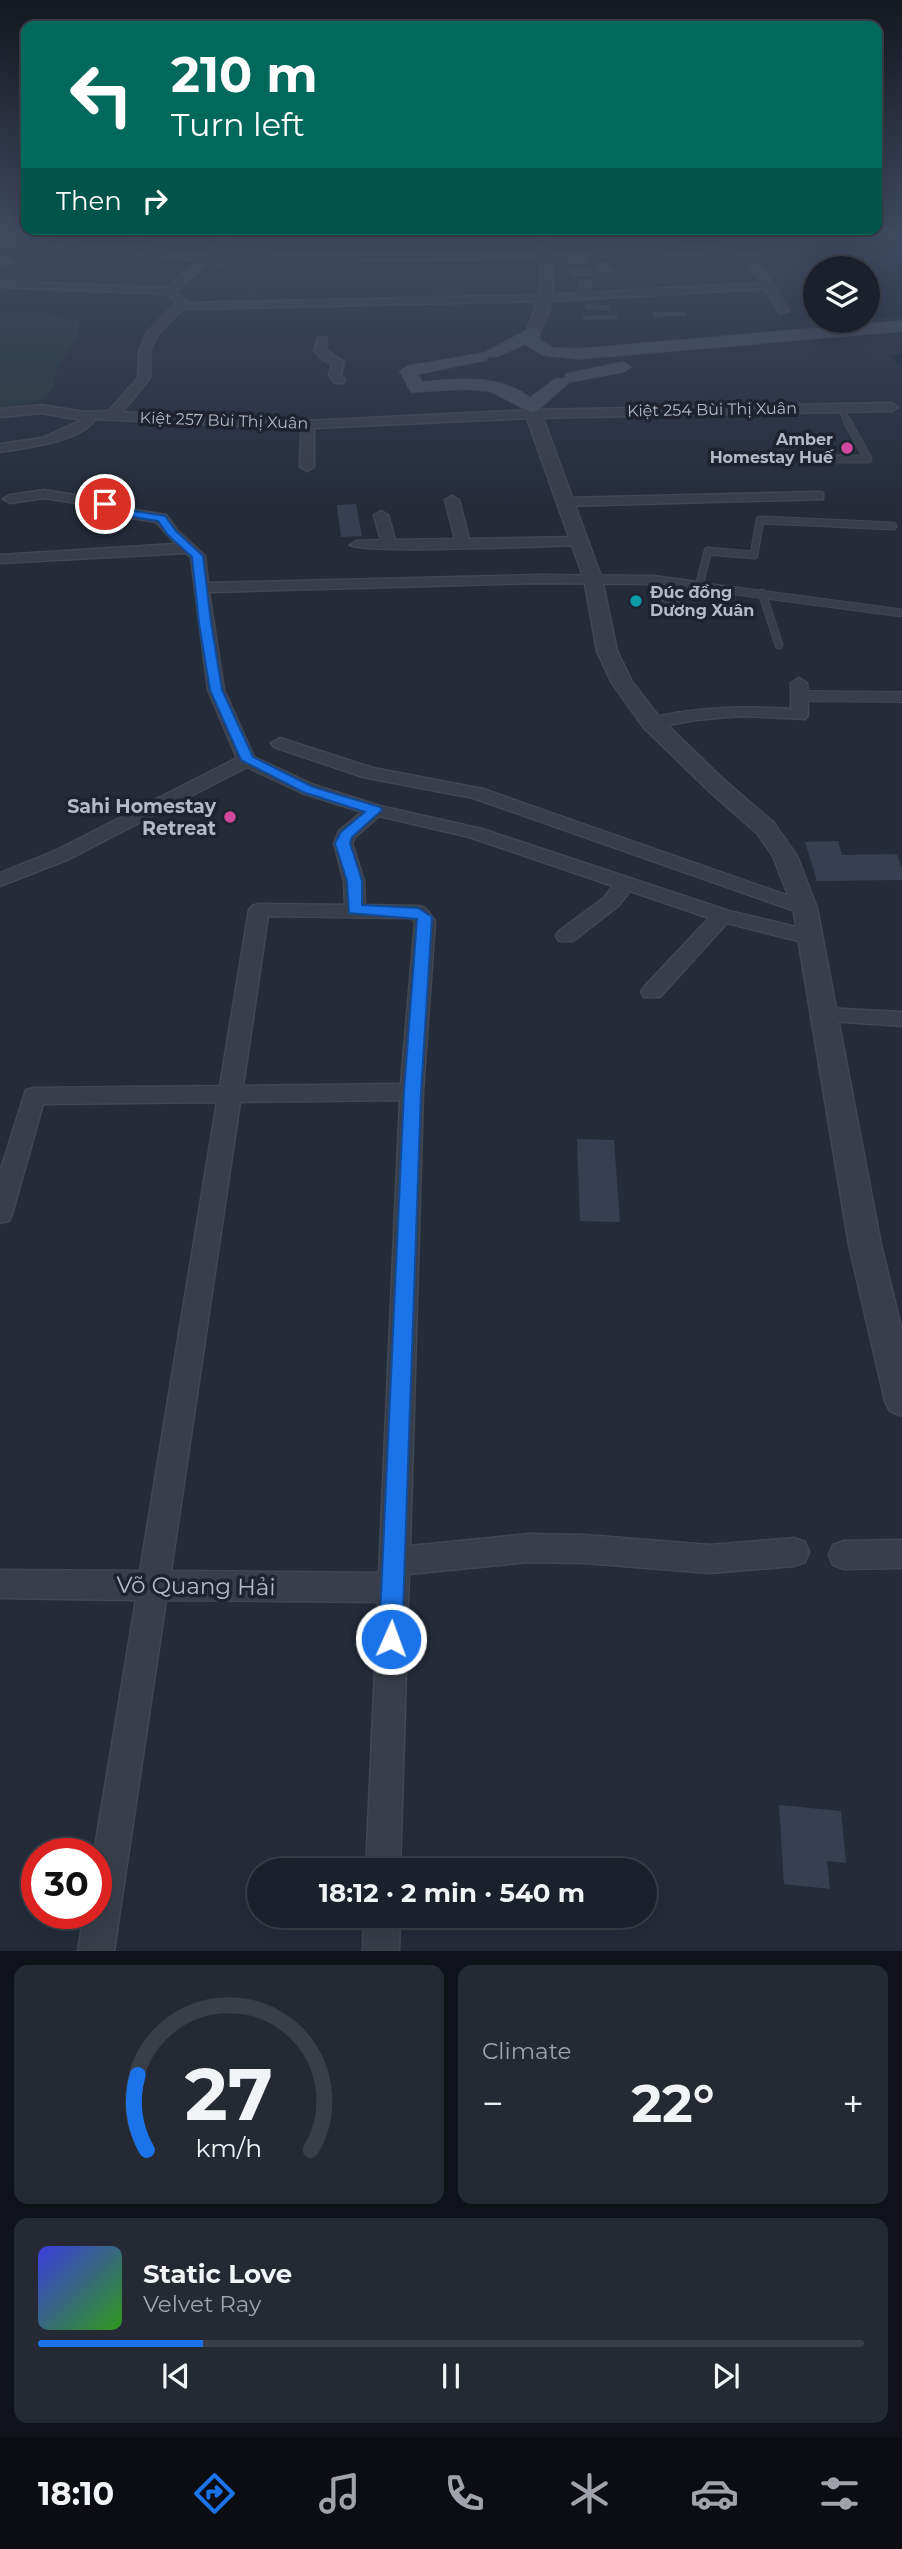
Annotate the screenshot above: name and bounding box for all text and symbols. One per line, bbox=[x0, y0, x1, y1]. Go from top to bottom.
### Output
text: 210 m bbox=[171, 45, 318, 104]
icon: left bbox=[56, 49, 147, 140]
text: Turn left bbox=[171, 105, 305, 144]
icon: right bbox=[136, 182, 174, 220]
text: Then bbox=[56, 185, 122, 217]
map controls bbox=[803, 256, 880, 333]
button: layers bbox=[803, 256, 880, 333]
street label: Kiệt 254 Bùi Thị Xuân bbox=[627, 399, 797, 420]
street label: Kiệt 257 Bùi Thị Xuân bbox=[139, 408, 308, 433]
place label: Amber Homestay Huế bbox=[710, 430, 835, 467]
marker: Amber Homestay Huế bbox=[839, 440, 855, 456]
pin bbox=[75, 474, 135, 534]
icon: arrive bbox=[86, 485, 124, 523]
place label: Đúc đồng Dương Xuân bbox=[650, 583, 754, 620]
marker: Đúc đồng Dương Xuân bbox=[628, 593, 644, 609]
place label: Sahi Homestay Retreat bbox=[67, 795, 217, 840]
marker: Sahi Homestay Retreat bbox=[222, 809, 238, 825]
street label: Võ Quang Hải bbox=[116, 1571, 276, 1601]
position arrow bbox=[354, 1602, 428, 1676]
speed limit sign: 30 bbox=[21, 1838, 112, 1929]
text: 18:12 · 2 min · 540 m bbox=[319, 1877, 585, 1909]
text: Climate bbox=[482, 2037, 571, 2065]
text: 27 bbox=[185, 2051, 273, 2139]
text: 22° bbox=[631, 2072, 715, 2135]
text: − bbox=[482, 2080, 504, 2127]
text: + bbox=[842, 2080, 864, 2127]
text: km/h bbox=[196, 2133, 262, 2163]
text: Static Love bbox=[143, 2258, 292, 2290]
text: Velvet Ray bbox=[143, 2290, 261, 2318]
icon: previous bbox=[157, 2357, 195, 2395]
icon: pause bbox=[432, 2357, 470, 2395]
icon: next bbox=[707, 2357, 745, 2395]
icon: directions bbox=[190, 2469, 239, 2518]
icon: music bbox=[315, 2469, 364, 2518]
icon: phone bbox=[440, 2469, 489, 2518]
icon: climate bbox=[565, 2469, 614, 2518]
icon: car bbox=[690, 2469, 739, 2518]
icon: filters bbox=[815, 2469, 864, 2518]
text: 18:10 bbox=[38, 2474, 114, 2513]

